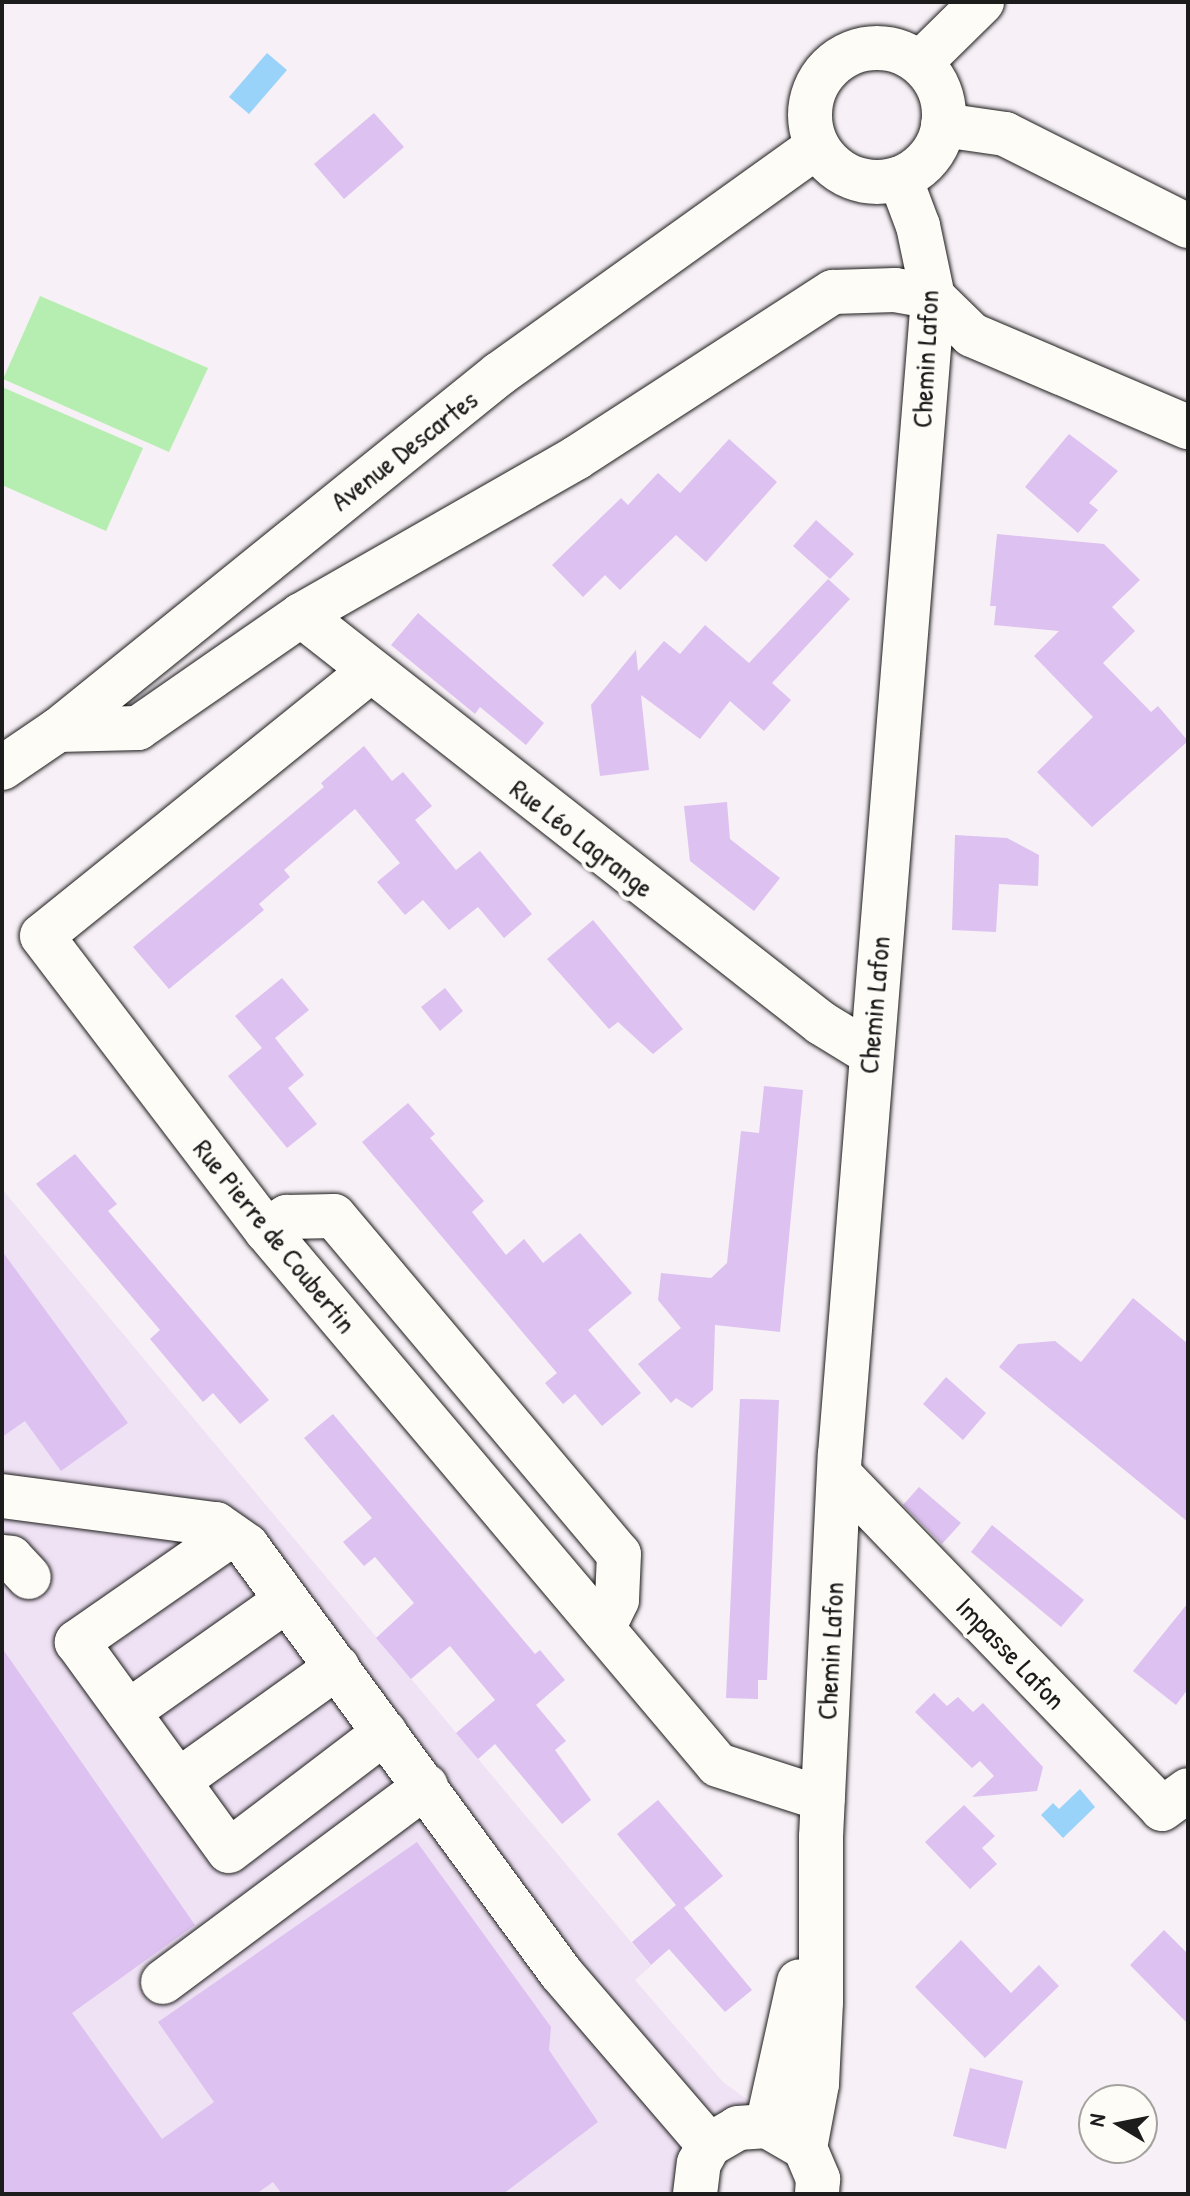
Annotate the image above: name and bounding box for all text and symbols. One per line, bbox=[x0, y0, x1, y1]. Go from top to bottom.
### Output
street label: Chemin Lafon bbox=[905, 289, 945, 429]
street label: Avenue Descartes bbox=[324, 382, 484, 518]
street label: Rue Léo Lagrange bbox=[504, 772, 660, 904]
street label: Chemin Lafon bbox=[851, 935, 897, 1075]
street label: Rue Pierre de Coubertin bbox=[186, 1132, 364, 1340]
street label: Chemin Lafon bbox=[810, 1581, 850, 1721]
street label: Impasse Lafon bbox=[949, 1590, 1073, 1716]
north arrow bbox=[1078, 2084, 1158, 2164]
text: N bbox=[1081, 2112, 1112, 2129]

